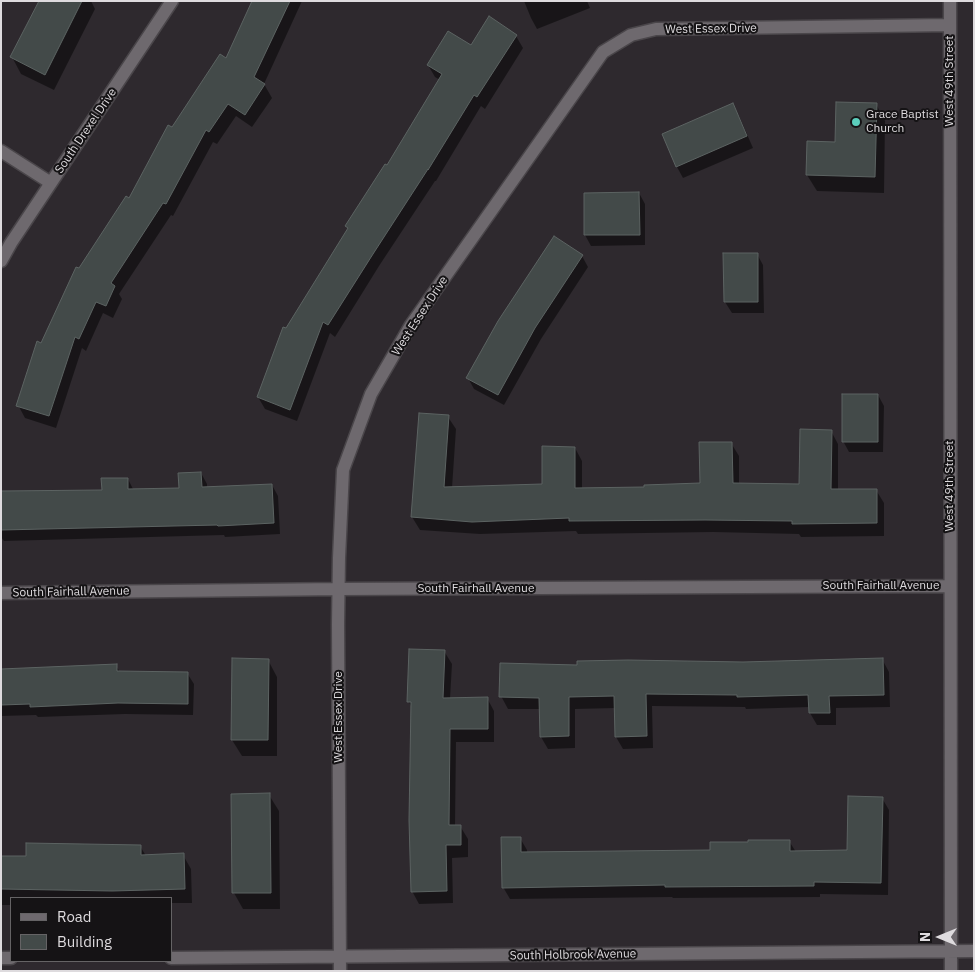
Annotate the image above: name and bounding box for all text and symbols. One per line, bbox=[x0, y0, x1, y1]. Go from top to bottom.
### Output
street label: West Essex Drive bbox=[665, 21, 757, 37]
street label: West 49th Street bbox=[943, 35, 957, 127]
street label: South Drexel Drive bbox=[52, 86, 120, 176]
place label: Grace Baptist Church bbox=[866, 108, 939, 136]
marker: Grace Baptist Church bbox=[850, 116, 862, 128]
street label: West Essex Drive bbox=[389, 274, 451, 358]
street label: West 49th Street bbox=[943, 440, 957, 532]
street label: South Fairhall Avenue bbox=[823, 579, 939, 593]
street label: South Fairhall Avenue bbox=[418, 582, 534, 596]
street label: South Fairhall Avenue bbox=[12, 584, 130, 600]
street label: West Essex Drive bbox=[332, 671, 346, 763]
legend bbox=[10, 897, 172, 962]
text: Road bbox=[57, 907, 92, 926]
north arrow bbox=[915, 912, 965, 962]
text: Building bbox=[57, 932, 112, 951]
text: N bbox=[916, 932, 934, 942]
street label: South Holbrook Avenue bbox=[509, 947, 637, 963]

